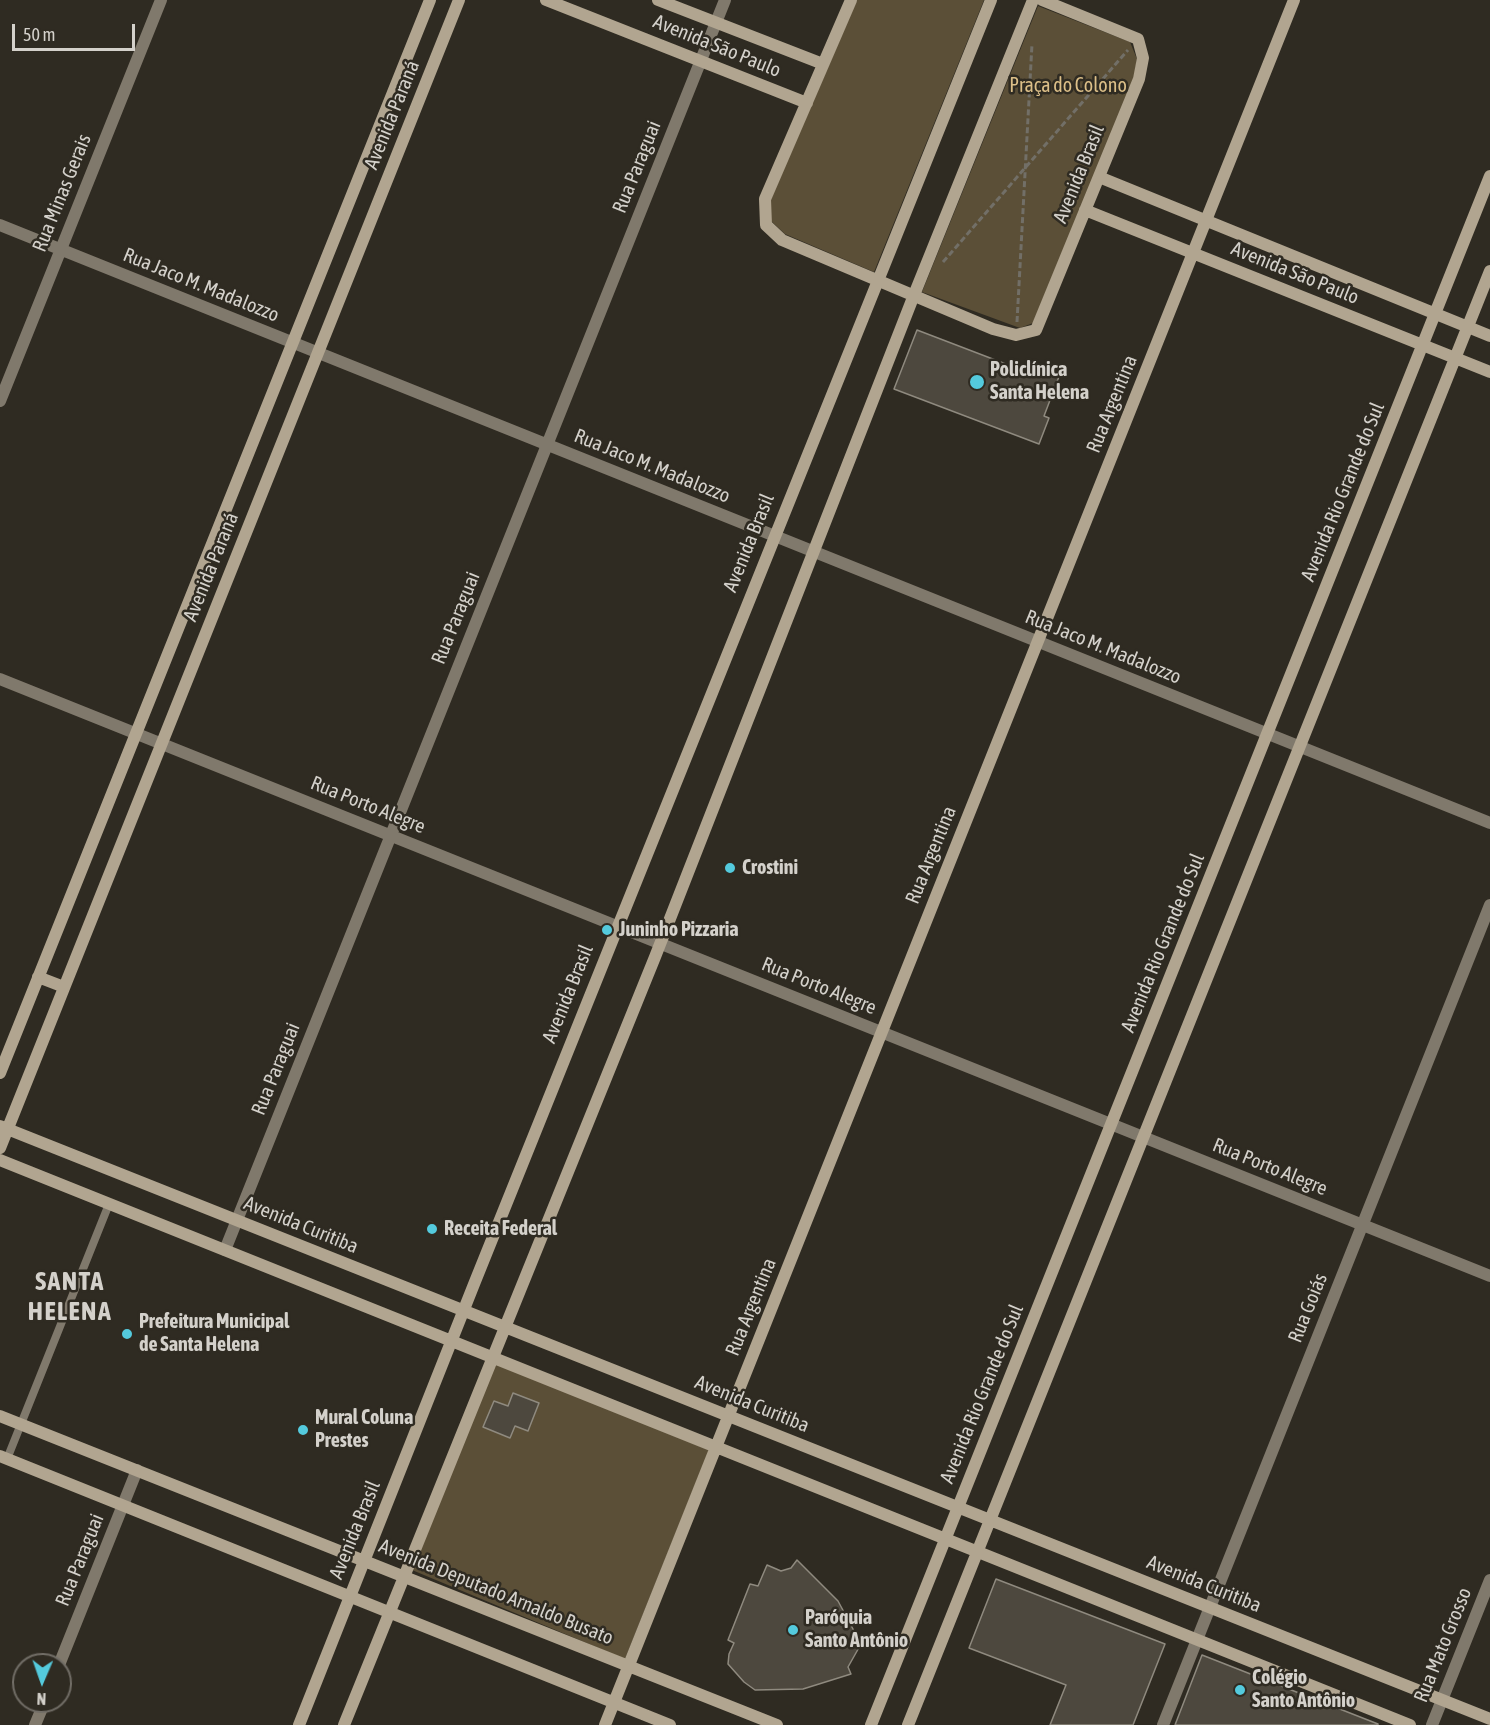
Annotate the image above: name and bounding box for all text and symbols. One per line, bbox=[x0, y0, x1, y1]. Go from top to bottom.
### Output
street label: Avenida São Paulo bbox=[650, 10, 784, 82]
scale bar bbox=[15, 12, 138, 50]
text: 50 m bbox=[23, 24, 55, 45]
street label: Avenida Paraná bbox=[359, 57, 425, 173]
park label: Praça do Colono bbox=[1009, 74, 1127, 98]
street label: Rua Paraguai bbox=[608, 117, 666, 217]
street label: Avenida Brasil bbox=[1048, 121, 1110, 227]
street label: Rua Minas Gerais bbox=[28, 131, 96, 255]
street label: Avenida São Paulo bbox=[1228, 237, 1362, 309]
street label: Rua Jaco M. Madalozzo bbox=[120, 243, 282, 327]
street label: Rua Argentina bbox=[1082, 352, 1142, 456]
place label: Policlínica Santa Helena bbox=[990, 358, 1089, 405]
marker: Policlínica Santa Helena bbox=[968, 373, 986, 391]
street label: Avenida Rio Grande do Sul bbox=[1296, 399, 1390, 585]
street label: Rua Jaco M. Madalozzo bbox=[571, 424, 733, 508]
street label: Avenida Brasil bbox=[718, 490, 780, 596]
street label: Avenida Paraná bbox=[178, 509, 244, 625]
street label: Rua Paraguai bbox=[427, 568, 485, 668]
street label: Rua Jaco M. Madalozzo bbox=[1022, 605, 1184, 689]
street label: Rua Porto Alegre bbox=[307, 771, 429, 839]
street label: Rua Argentina bbox=[901, 803, 961, 907]
street label: Avenida Rio Grande do Sul bbox=[1116, 850, 1210, 1036]
place label: Crostini bbox=[742, 856, 798, 880]
marker: Crostini bbox=[723, 861, 737, 875]
place label: Juninho Pizzaria bbox=[619, 918, 739, 942]
marker: Juninho Pizzaria bbox=[600, 923, 614, 937]
street label: Avenida Brasil bbox=[537, 941, 599, 1047]
street label: Rua Porto Alegre bbox=[758, 952, 880, 1020]
street label: Rua Paraguai bbox=[247, 1019, 305, 1119]
street label: Rua Porto Alegre bbox=[1209, 1133, 1331, 1201]
street label: Avenida Curitiba bbox=[240, 1191, 362, 1259]
place label: Receita Federal bbox=[444, 1217, 557, 1241]
marker: Receita Federal bbox=[425, 1222, 439, 1236]
street label: Rua Argentina bbox=[721, 1255, 781, 1359]
district label: SANTA HELENA bbox=[28, 1266, 112, 1328]
street label: Rua Goiás bbox=[1283, 1270, 1333, 1346]
street label: Avenida Rio Grande do Sul bbox=[935, 1301, 1029, 1487]
place label: Prefeitura Municipal de Santa Helena bbox=[139, 1310, 289, 1357]
marker: Prefeitura Municipal de Santa Helena bbox=[120, 1327, 134, 1341]
street label: Avenida Curitiba bbox=[691, 1370, 813, 1438]
place label: Mural Coluna Prestes bbox=[315, 1406, 413, 1453]
marker: Mural Coluna Prestes bbox=[296, 1423, 310, 1437]
street label: Avenida Brasil bbox=[324, 1477, 386, 1583]
street label: Rua Paraguai bbox=[51, 1510, 109, 1610]
street label: Avenida Deputado Arnaldo Busato bbox=[375, 1534, 617, 1650]
street label: Avenida Curitiba bbox=[1143, 1550, 1265, 1618]
street label: Rua Mato Grosso bbox=[1409, 1584, 1477, 1706]
place label: Paróquia Santo Antônio bbox=[805, 1606, 908, 1653]
marker: Paróquia Santo Antônio bbox=[786, 1623, 800, 1637]
north arrow bbox=[12, 1653, 72, 1713]
place label: Colégio Santo Antônio bbox=[1252, 1666, 1355, 1713]
marker: Colégio Santo Antônio bbox=[1233, 1683, 1247, 1697]
text: N bbox=[36, 1690, 46, 1708]

